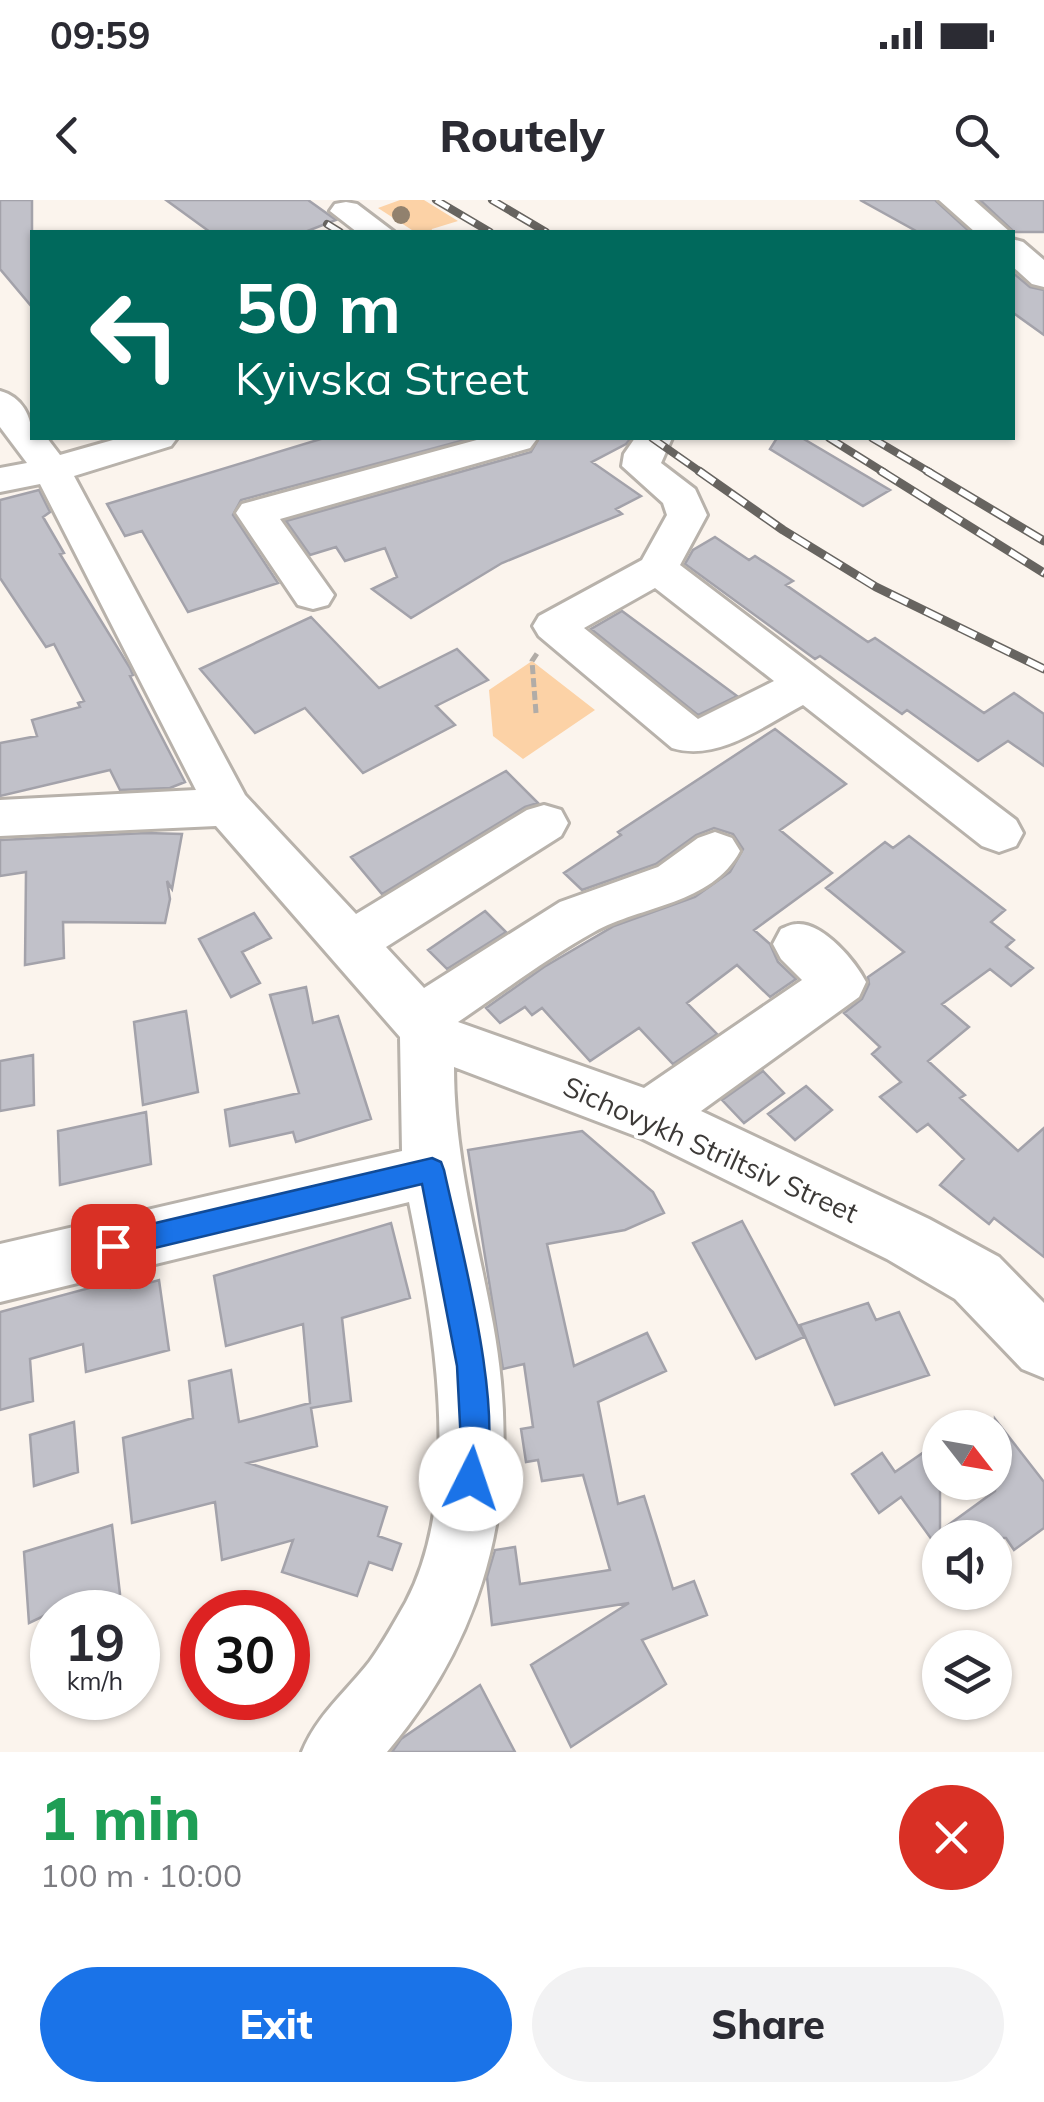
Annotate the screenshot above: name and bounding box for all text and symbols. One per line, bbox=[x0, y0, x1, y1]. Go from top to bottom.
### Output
text: 09:59 bbox=[50, 11, 151, 59]
text: Routely bbox=[439, 107, 605, 163]
icon: back bbox=[40, 108, 95, 163]
icon: search bbox=[949, 108, 1004, 163]
text: 50 m bbox=[235, 263, 401, 351]
icon: left bbox=[70, 270, 200, 400]
text: Kyivska Street bbox=[235, 350, 529, 406]
street label: Sichovykh Striltsiv Street bbox=[558, 1068, 864, 1230]
pin bbox=[71, 1204, 156, 1289]
icon: arrive bbox=[86, 1219, 141, 1274]
north arrow bbox=[922, 1410, 1012, 1500]
map controls bbox=[922, 1410, 1012, 1720]
position arrow bbox=[419, 1427, 523, 1531]
button: sound bbox=[922, 1520, 1012, 1610]
speed limit sign: 30 bbox=[180, 1590, 310, 1720]
text: 19 bbox=[65, 1611, 125, 1674]
button: layers bbox=[922, 1630, 1012, 1720]
text: km/h bbox=[67, 1665, 123, 1696]
text: 1 min bbox=[40, 1780, 201, 1855]
button: close bbox=[899, 1785, 1004, 1890]
text: 100 m · 10:00 bbox=[40, 1855, 242, 1895]
button: Exit bbox=[40, 1967, 512, 2082]
button: Share bbox=[532, 1967, 1004, 2082]

